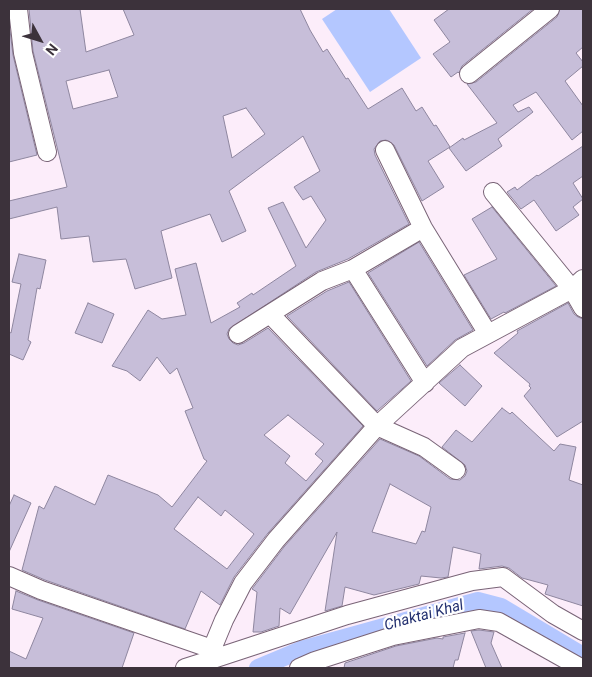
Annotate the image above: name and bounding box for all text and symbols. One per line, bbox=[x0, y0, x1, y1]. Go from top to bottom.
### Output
north arrow bbox=[15, 15, 65, 65]
text: N bbox=[42, 41, 61, 58]
water label: Chaktai Khal bbox=[382, 597, 466, 635]

